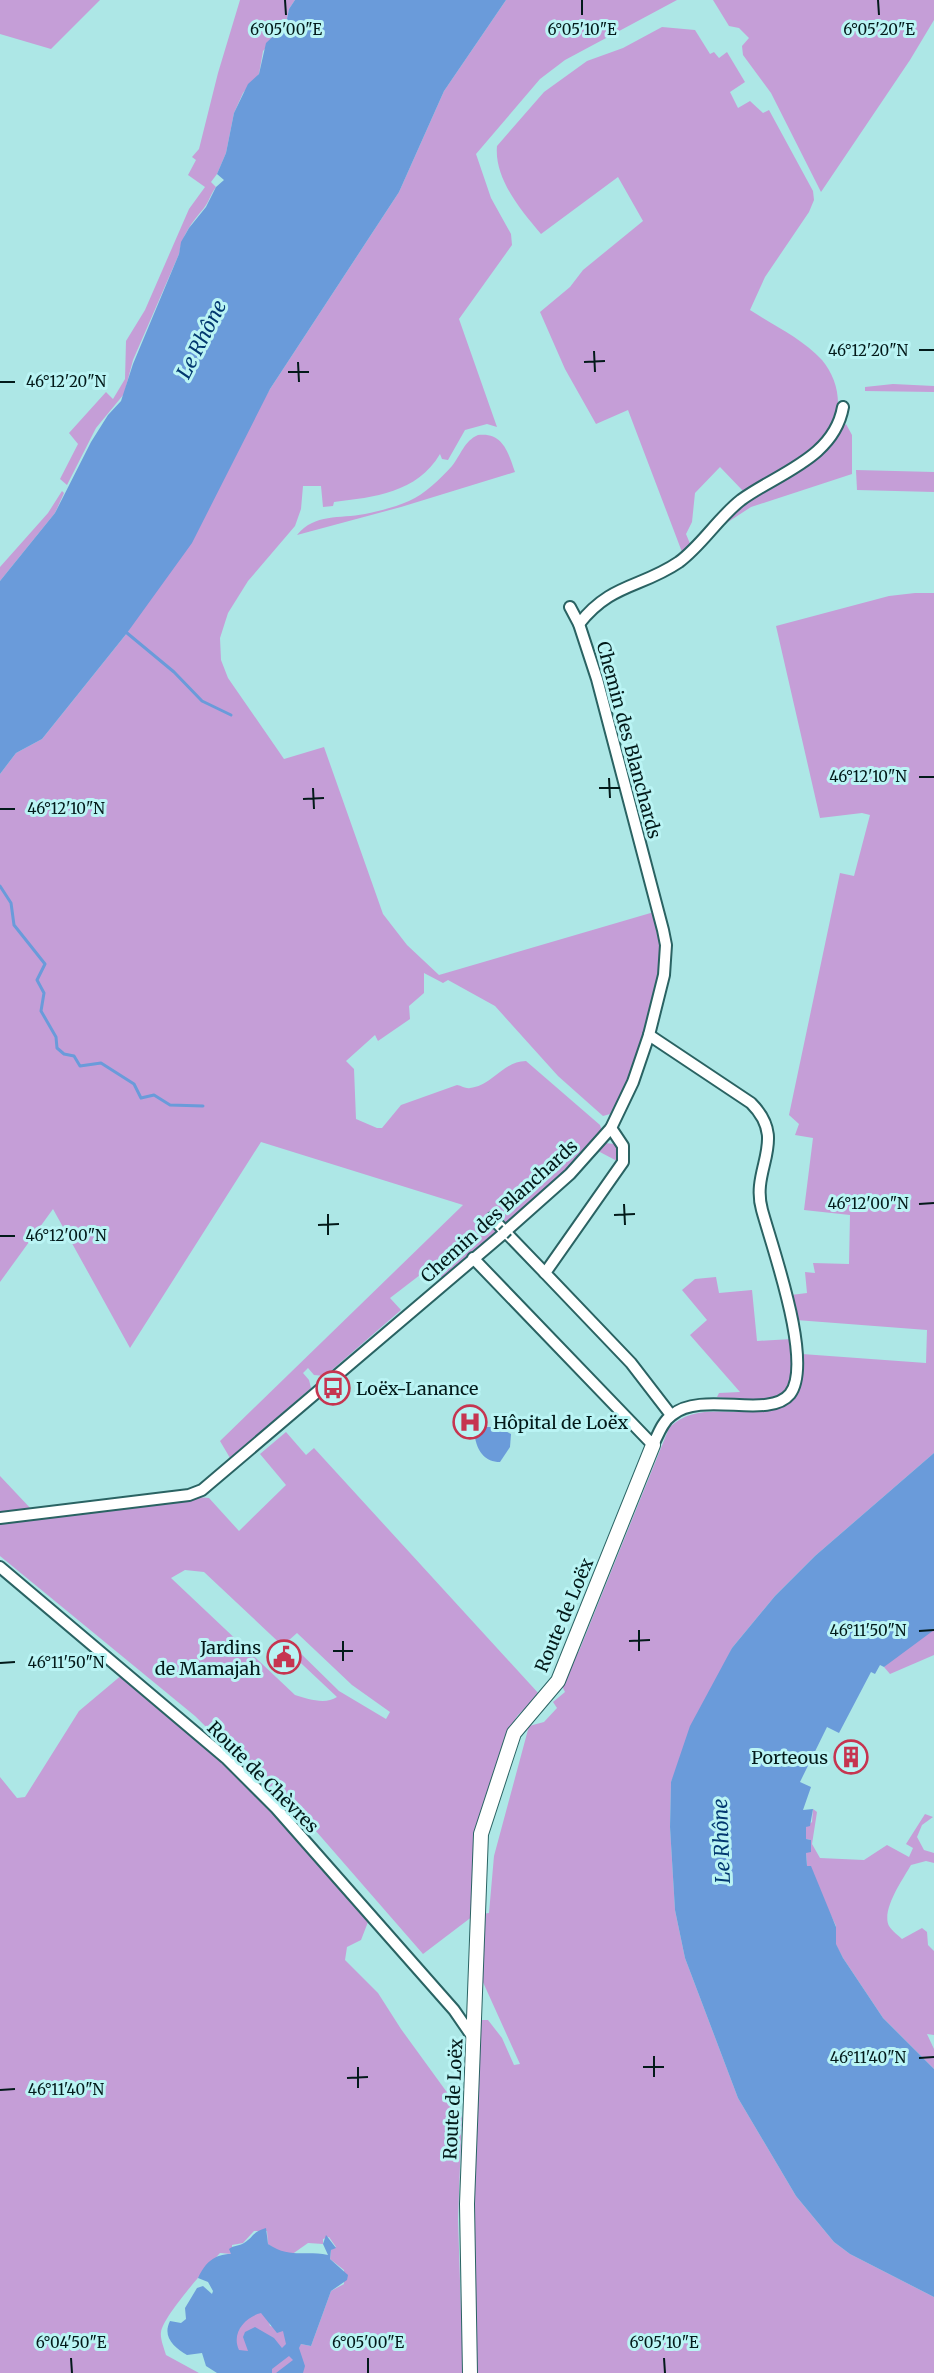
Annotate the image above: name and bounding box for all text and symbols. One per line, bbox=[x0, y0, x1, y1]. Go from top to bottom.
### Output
text: 6°05'00"E bbox=[250, 20, 323, 39]
text: 6°05'10"E bbox=[548, 20, 617, 39]
text: 6°05'20"E bbox=[843, 20, 915, 39]
water label: Le Rhône bbox=[171, 296, 231, 382]
text: 46°12'20"N bbox=[828, 341, 908, 360]
text: 46°12'20"N bbox=[26, 372, 106, 391]
street label: Chemin des Blanchards bbox=[592, 639, 666, 841]
text: 46°12'10"N bbox=[829, 767, 907, 786]
text: 46°12'10"N bbox=[27, 799, 105, 818]
street label: Chemin des Blanchards bbox=[416, 1134, 582, 1288]
text: 46°12'00"N bbox=[827, 1194, 909, 1213]
text: 46°12'00"N bbox=[25, 1226, 107, 1245]
bus stop icon: Loëx-Lanance bbox=[315, 1370, 351, 1406]
place label: Loëx-Lanance bbox=[356, 1377, 479, 1400]
hospital icon: Hôpital de Loëx bbox=[452, 1404, 488, 1440]
place label: Hôpital de Loëx bbox=[493, 1411, 628, 1434]
street label: Route de Loëx bbox=[530, 1554, 598, 1675]
text: 46°11'50"N bbox=[830, 1621, 907, 1640]
place label: Jardins de Mamajah bbox=[155, 1636, 261, 1680]
public building icon: Jardins de Mamajah bbox=[266, 1639, 302, 1675]
text: 46°11'50"N bbox=[28, 1653, 105, 1672]
street label: Route de Chèvres bbox=[202, 1716, 324, 1838]
building icon: Porteous bbox=[833, 1739, 869, 1775]
place label: Porteous bbox=[751, 1746, 828, 1769]
water label: Le Rhône bbox=[707, 1798, 735, 1884]
street label: Route de Loëx bbox=[438, 2037, 468, 2160]
text: 46°11'40"N bbox=[830, 2048, 907, 2067]
text: 46°11'40"N bbox=[28, 2080, 105, 2099]
text: 6°04'50"E bbox=[36, 2333, 107, 2352]
text: 6°05'00"E bbox=[332, 2333, 405, 2352]
text: 6°05'10"E bbox=[630, 2333, 699, 2352]

